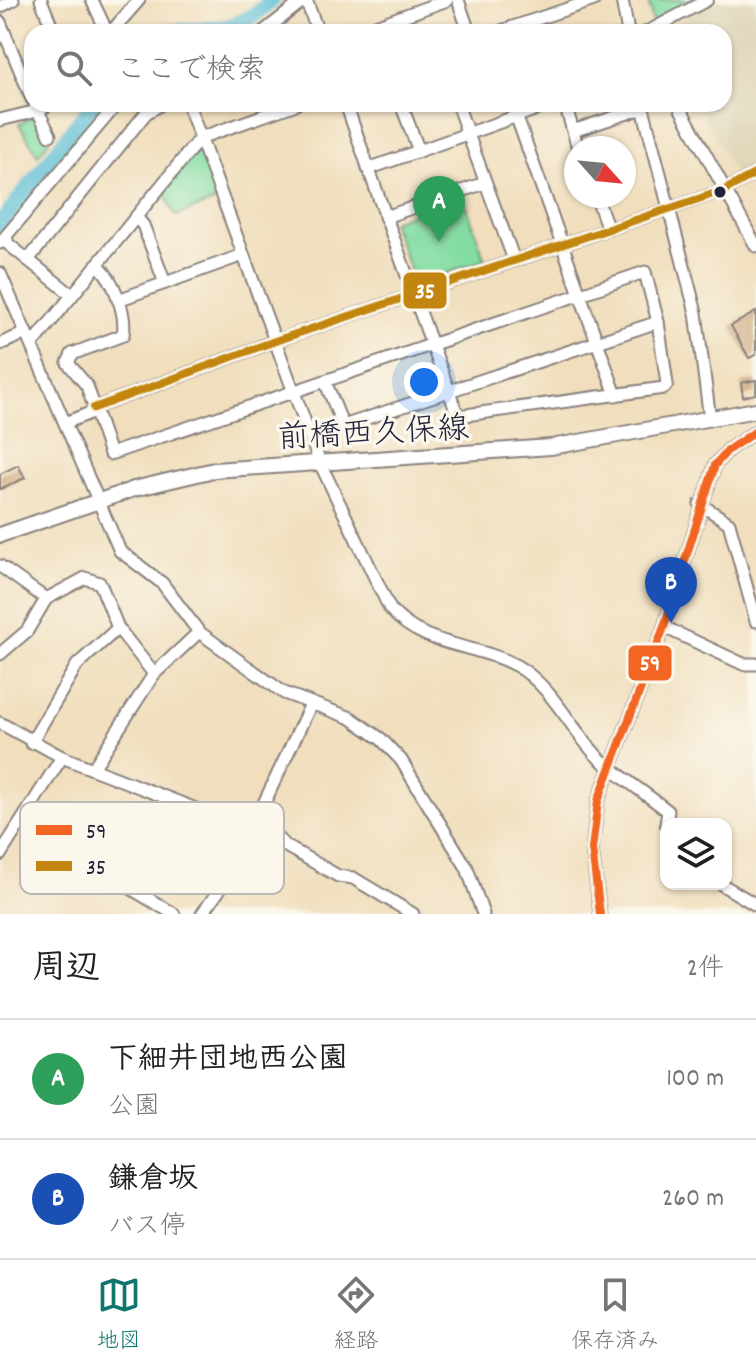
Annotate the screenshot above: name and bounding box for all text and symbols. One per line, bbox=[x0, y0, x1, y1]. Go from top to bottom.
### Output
search box bbox=[24, 24, 732, 112]
icon: search bbox=[52, 46, 96, 90]
text: ここで検索 bbox=[116, 51, 266, 94]
north arrow bbox=[564, 136, 636, 208]
pin: A bbox=[413, 176, 465, 242]
unlabelled marker bbox=[712, 184, 728, 200]
line badge: 35 bbox=[402, 271, 448, 310]
text: 35 bbox=[415, 278, 435, 309]
your location bbox=[404, 362, 444, 402]
street label: 前橋西久保線 bbox=[276, 408, 470, 464]
pin: B bbox=[645, 557, 697, 623]
line badge: 59 bbox=[627, 644, 673, 682]
text: 59 bbox=[640, 650, 660, 681]
legend bbox=[20, 802, 284, 894]
text: 59 bbox=[86, 818, 106, 849]
map controls bbox=[660, 818, 732, 890]
button: layers bbox=[660, 818, 732, 890]
text: 35 bbox=[86, 854, 106, 885]
text: 周辺 bbox=[32, 946, 100, 995]
text: 2件 bbox=[687, 951, 724, 988]
text: 下細井団地西公園 bbox=[108, 1040, 348, 1083]
text: A bbox=[51, 1061, 65, 1098]
text: 100 m bbox=[666, 1061, 724, 1098]
text: 公園 bbox=[108, 1089, 160, 1126]
text: 鎌倉坂 bbox=[108, 1160, 198, 1203]
text: B bbox=[52, 1181, 64, 1218]
text: 260 m bbox=[662, 1181, 724, 1218]
text: バス停 bbox=[108, 1209, 186, 1246]
tab: 地図 bbox=[97, 1273, 141, 1358]
tab: 経路 bbox=[334, 1273, 378, 1358]
tab: 保存済み bbox=[571, 1273, 659, 1358]

